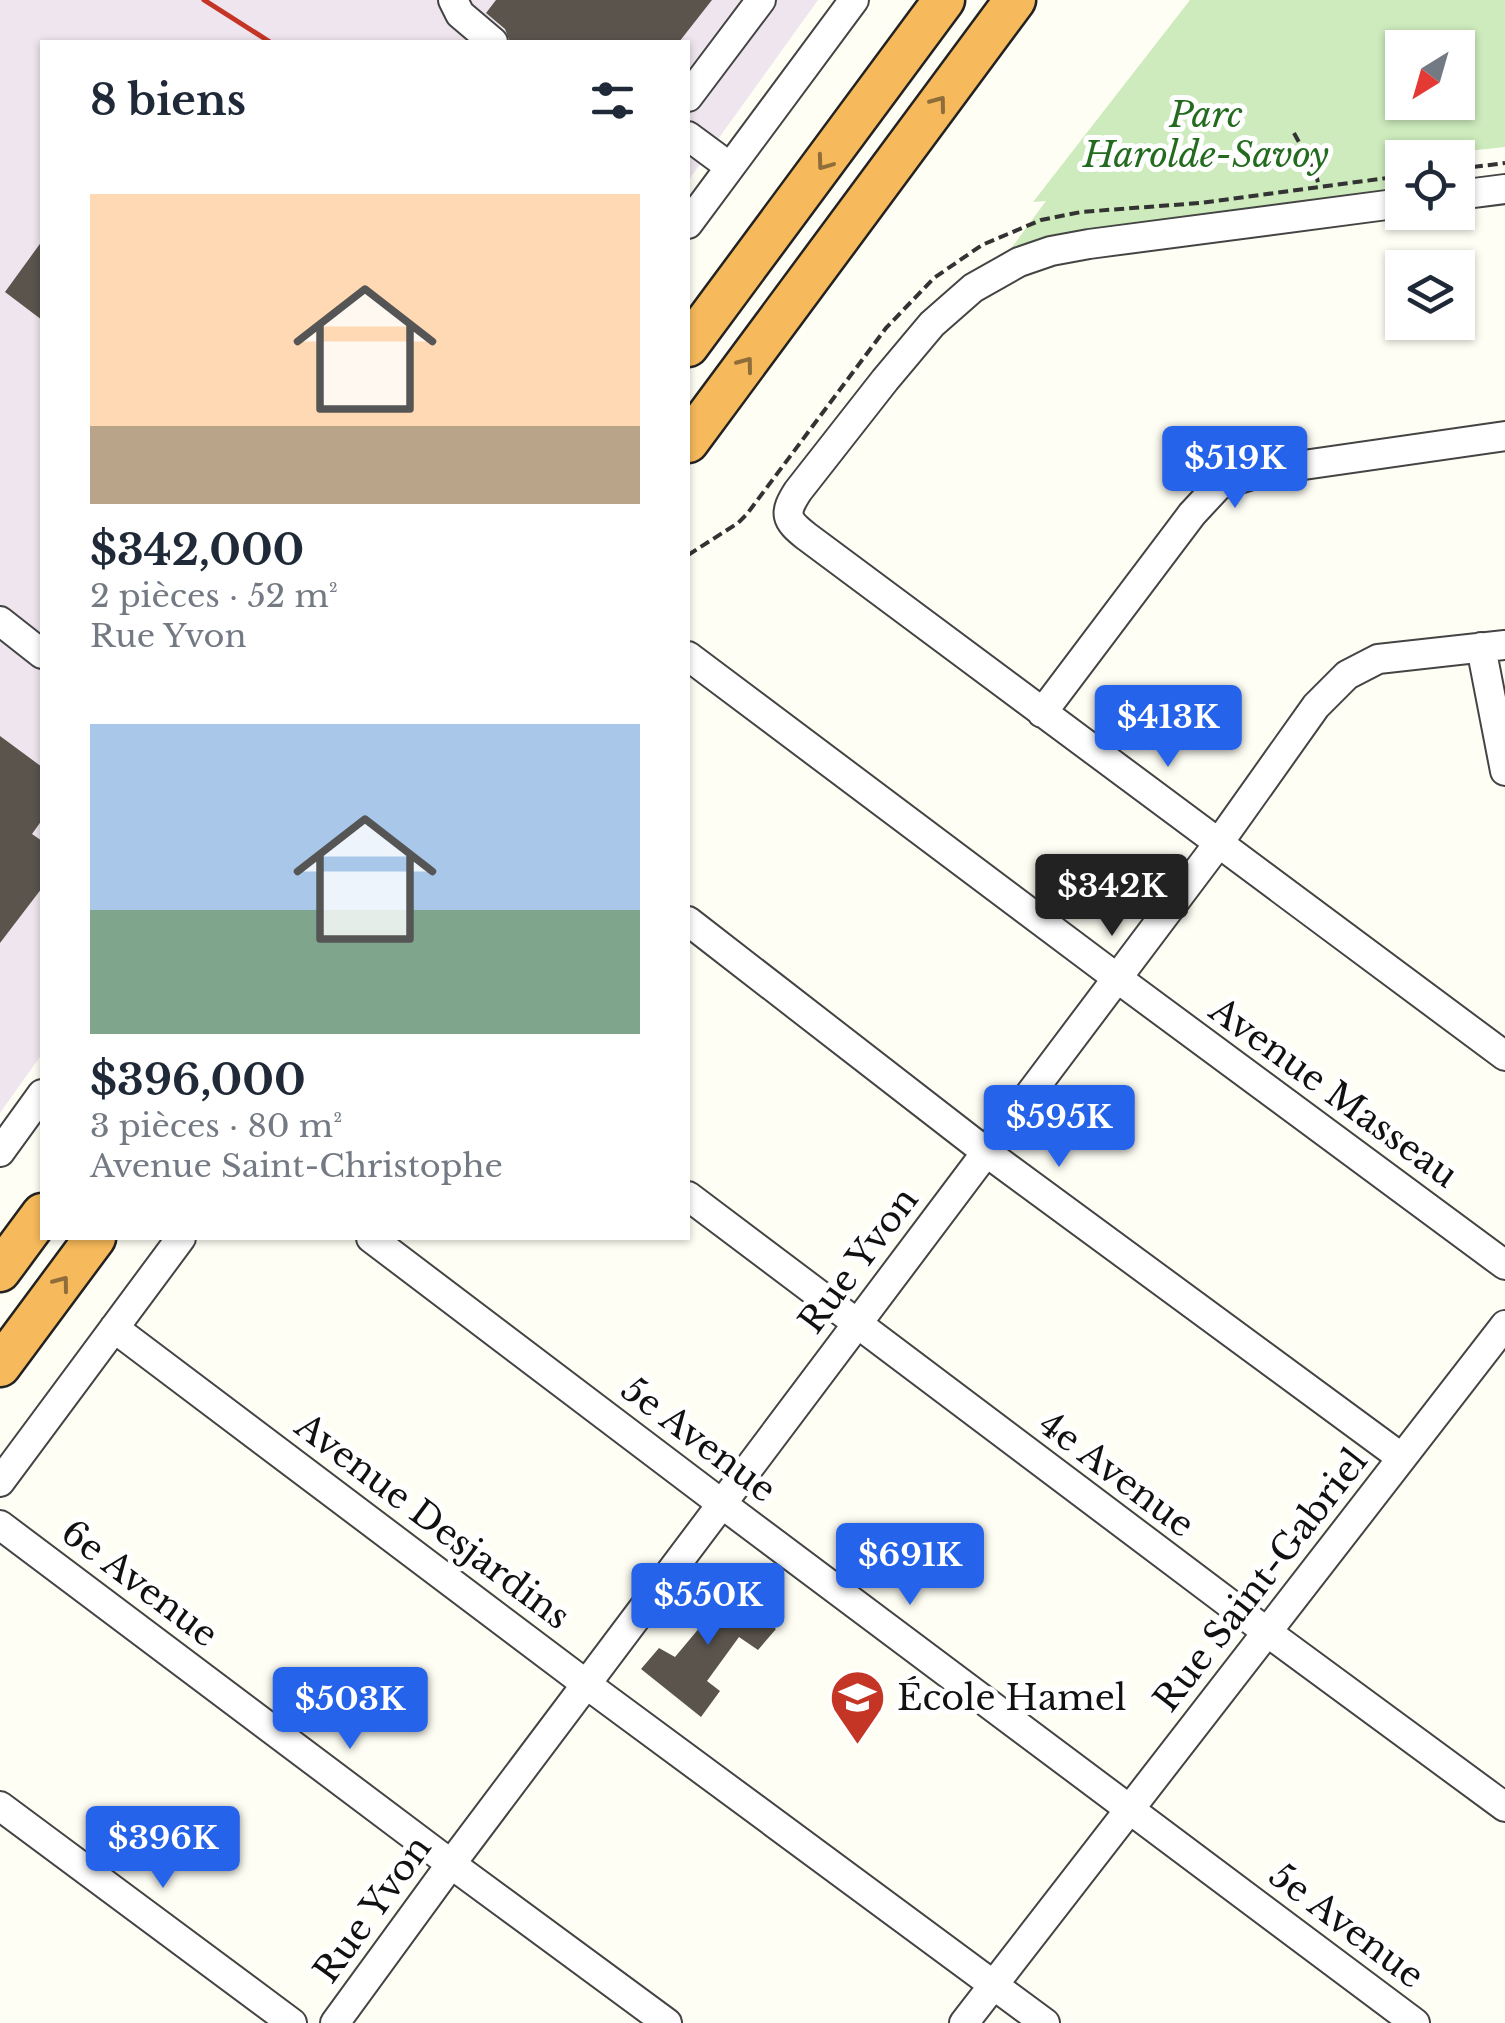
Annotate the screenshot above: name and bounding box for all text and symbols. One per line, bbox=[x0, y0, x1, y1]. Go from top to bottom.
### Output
north arrow bbox=[1385, 30, 1475, 120]
map controls bbox=[1385, 30, 1475, 340]
icon: filters bbox=[585, 73, 640, 128]
text: 8 biens bbox=[90, 74, 246, 126]
park label: Parc Harolde-Savoy bbox=[1082, 93, 1329, 176]
one-way arrow bbox=[928, 96, 945, 114]
button: locate bbox=[1385, 140, 1475, 230]
one-way arrow bbox=[818, 152, 835, 170]
button: layers bbox=[1385, 250, 1475, 340]
icon: home bbox=[275, 259, 455, 439]
one-way arrow bbox=[734, 357, 751, 375]
pin: $519K bbox=[1165, 426, 1305, 511]
text: $519K bbox=[1184, 438, 1286, 478]
text: $342,000 bbox=[90, 524, 304, 576]
text: 2 pièces · 52 m² bbox=[90, 576, 338, 616]
text: Rue Yvon bbox=[90, 616, 247, 656]
pin: $413K bbox=[1098, 685, 1238, 770]
text: $413K bbox=[1117, 697, 1219, 737]
icon: home bbox=[275, 789, 455, 969]
pin: $342K bbox=[1042, 854, 1182, 939]
text: $342K bbox=[1057, 866, 1167, 906]
street label: Avenue Masseau bbox=[1201, 987, 1466, 1196]
text: $396,000 bbox=[90, 1054, 306, 1106]
pin: $595K bbox=[989, 1085, 1129, 1170]
text: $595K bbox=[1006, 1097, 1112, 1137]
text: 3 pièces · 80 m² bbox=[90, 1106, 342, 1146]
text: Avenue Saint-Christophe bbox=[90, 1146, 503, 1186]
street label: Rue Yvon bbox=[789, 1179, 927, 1341]
one-way arrow bbox=[50, 1276, 67, 1294]
street label: 5e Avenue bbox=[613, 1367, 785, 1511]
street label: 4e Avenue bbox=[1031, 1402, 1203, 1546]
street label: Avenue Desjardins bbox=[287, 1403, 579, 1638]
street label: Rue Saint-Gabriel bbox=[1144, 1440, 1376, 1720]
street label: 6e Avenue bbox=[53, 1510, 227, 1656]
pin: $691K bbox=[840, 1523, 980, 1608]
text: $691K bbox=[858, 1535, 962, 1575]
pin: $550K bbox=[638, 1563, 778, 1648]
text: $550K bbox=[653, 1575, 763, 1615]
pin: $503K bbox=[280, 1667, 420, 1752]
school or university icon: École Hamel bbox=[828, 1667, 888, 1746]
place label: École Hamel bbox=[897, 1676, 1126, 1719]
text: $503K bbox=[295, 1679, 405, 1719]
pin: $396K bbox=[93, 1806, 233, 1891]
text: $396K bbox=[108, 1818, 218, 1858]
street label: Rue Yvon bbox=[304, 1827, 440, 1991]
street label: 5e Avenue bbox=[1261, 1853, 1433, 1997]

